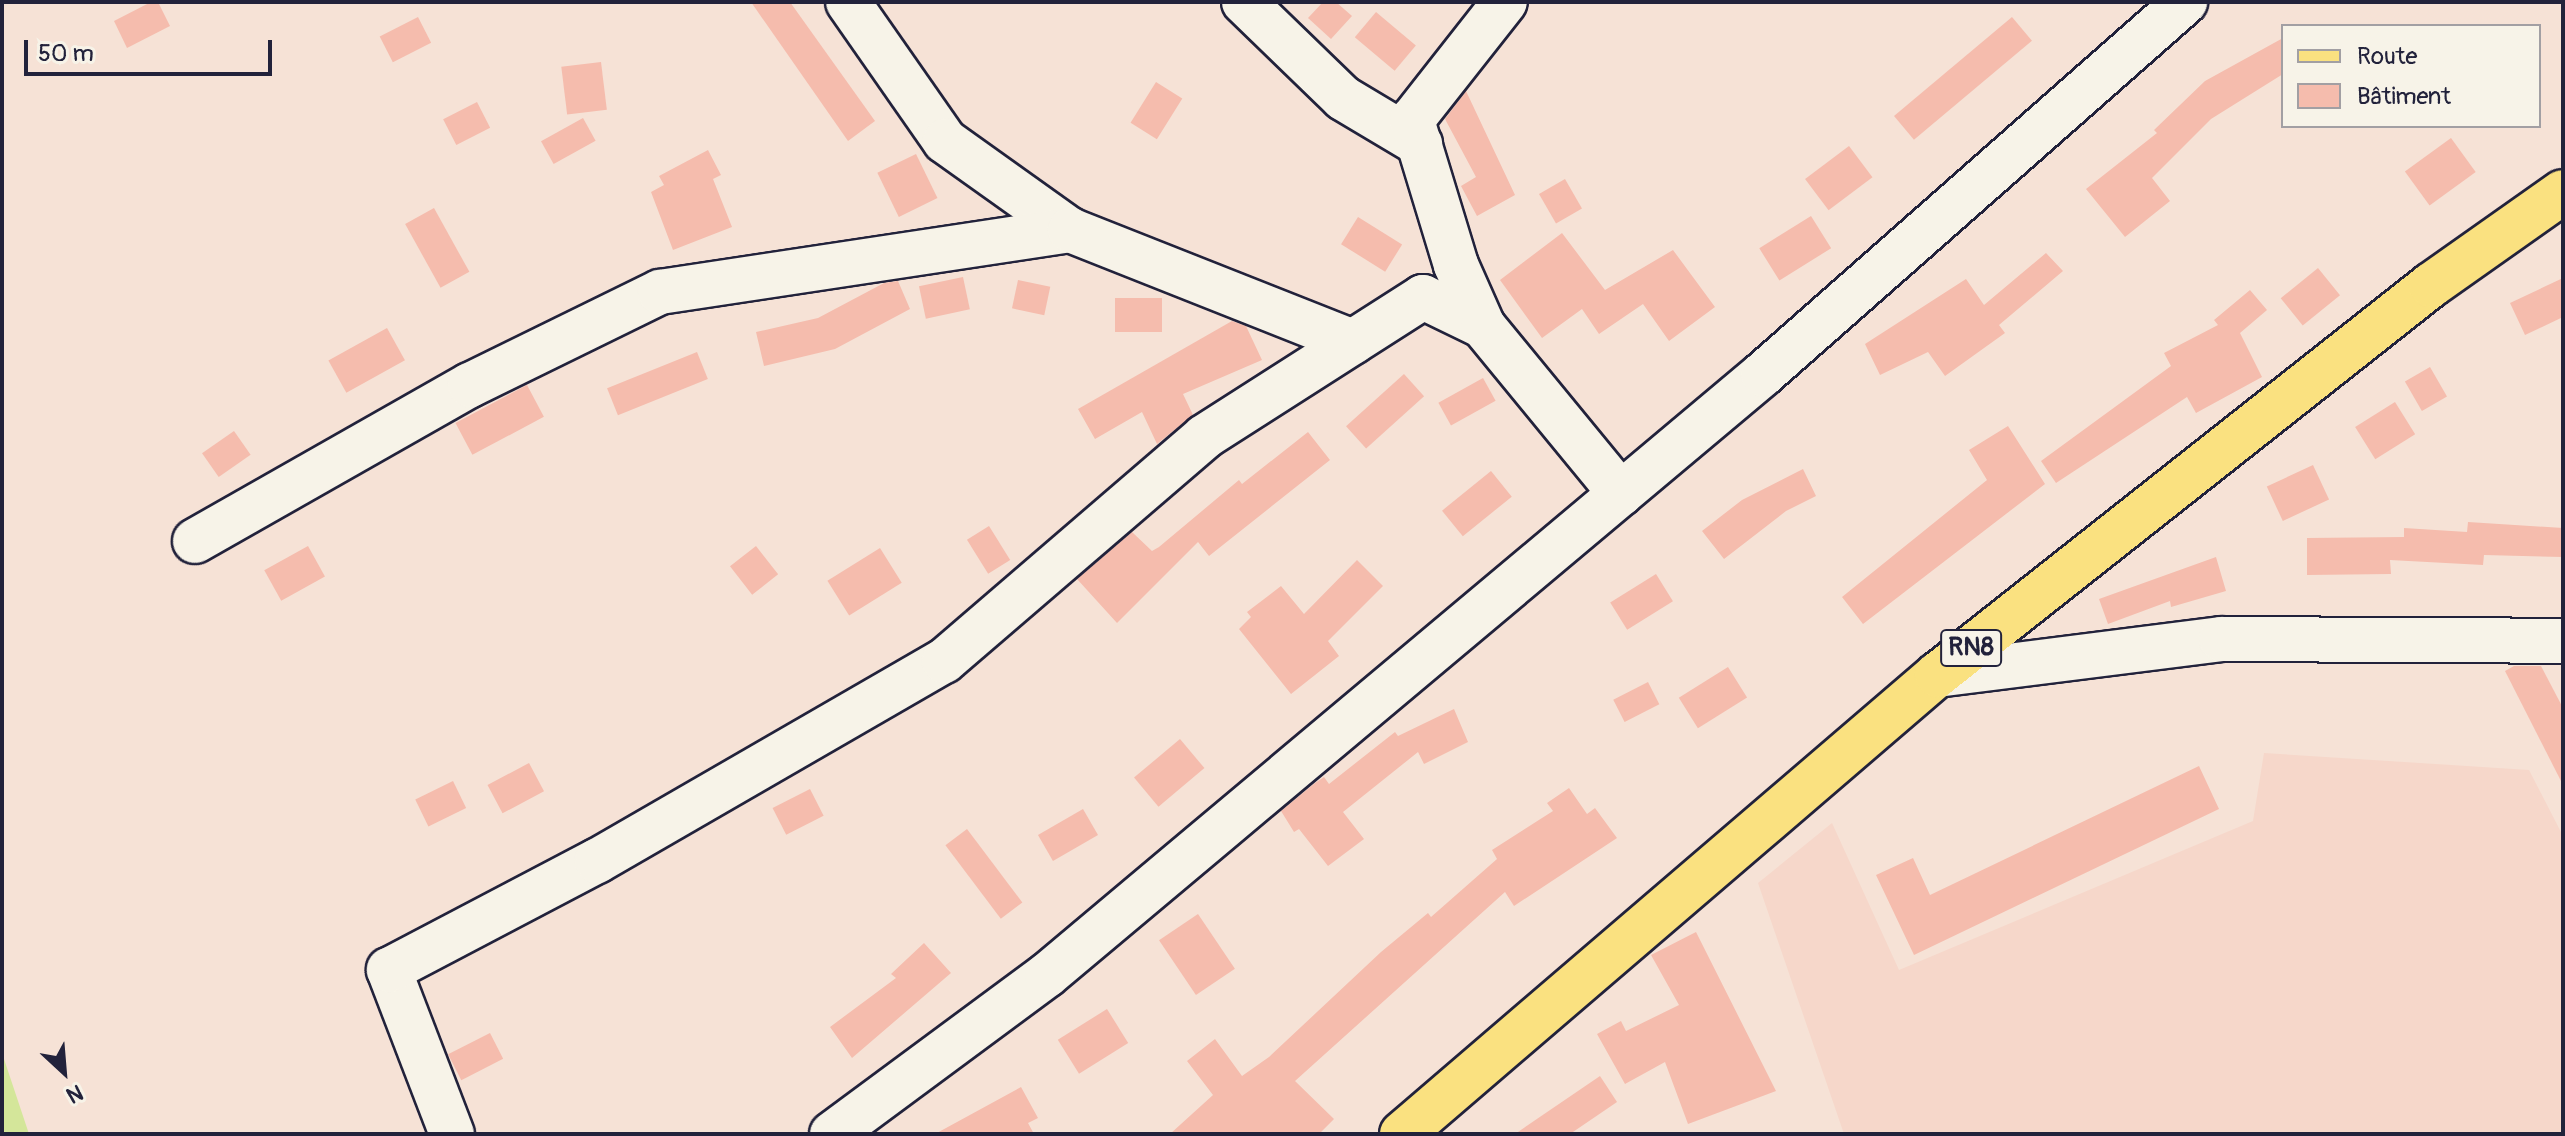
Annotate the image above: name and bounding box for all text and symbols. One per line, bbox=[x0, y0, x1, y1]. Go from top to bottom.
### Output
scale bar bbox=[28, 24, 276, 74]
legend bbox=[2281, 24, 2541, 128]
text: 50 m bbox=[38, 39, 94, 68]
text: Route bbox=[2357, 42, 2417, 71]
text: Bâtiment bbox=[2357, 82, 2451, 111]
road number: RN8 bbox=[1939, 626, 2003, 670]
north arrow bbox=[24, 1032, 104, 1112]
text: N bbox=[62, 1078, 87, 1109]

